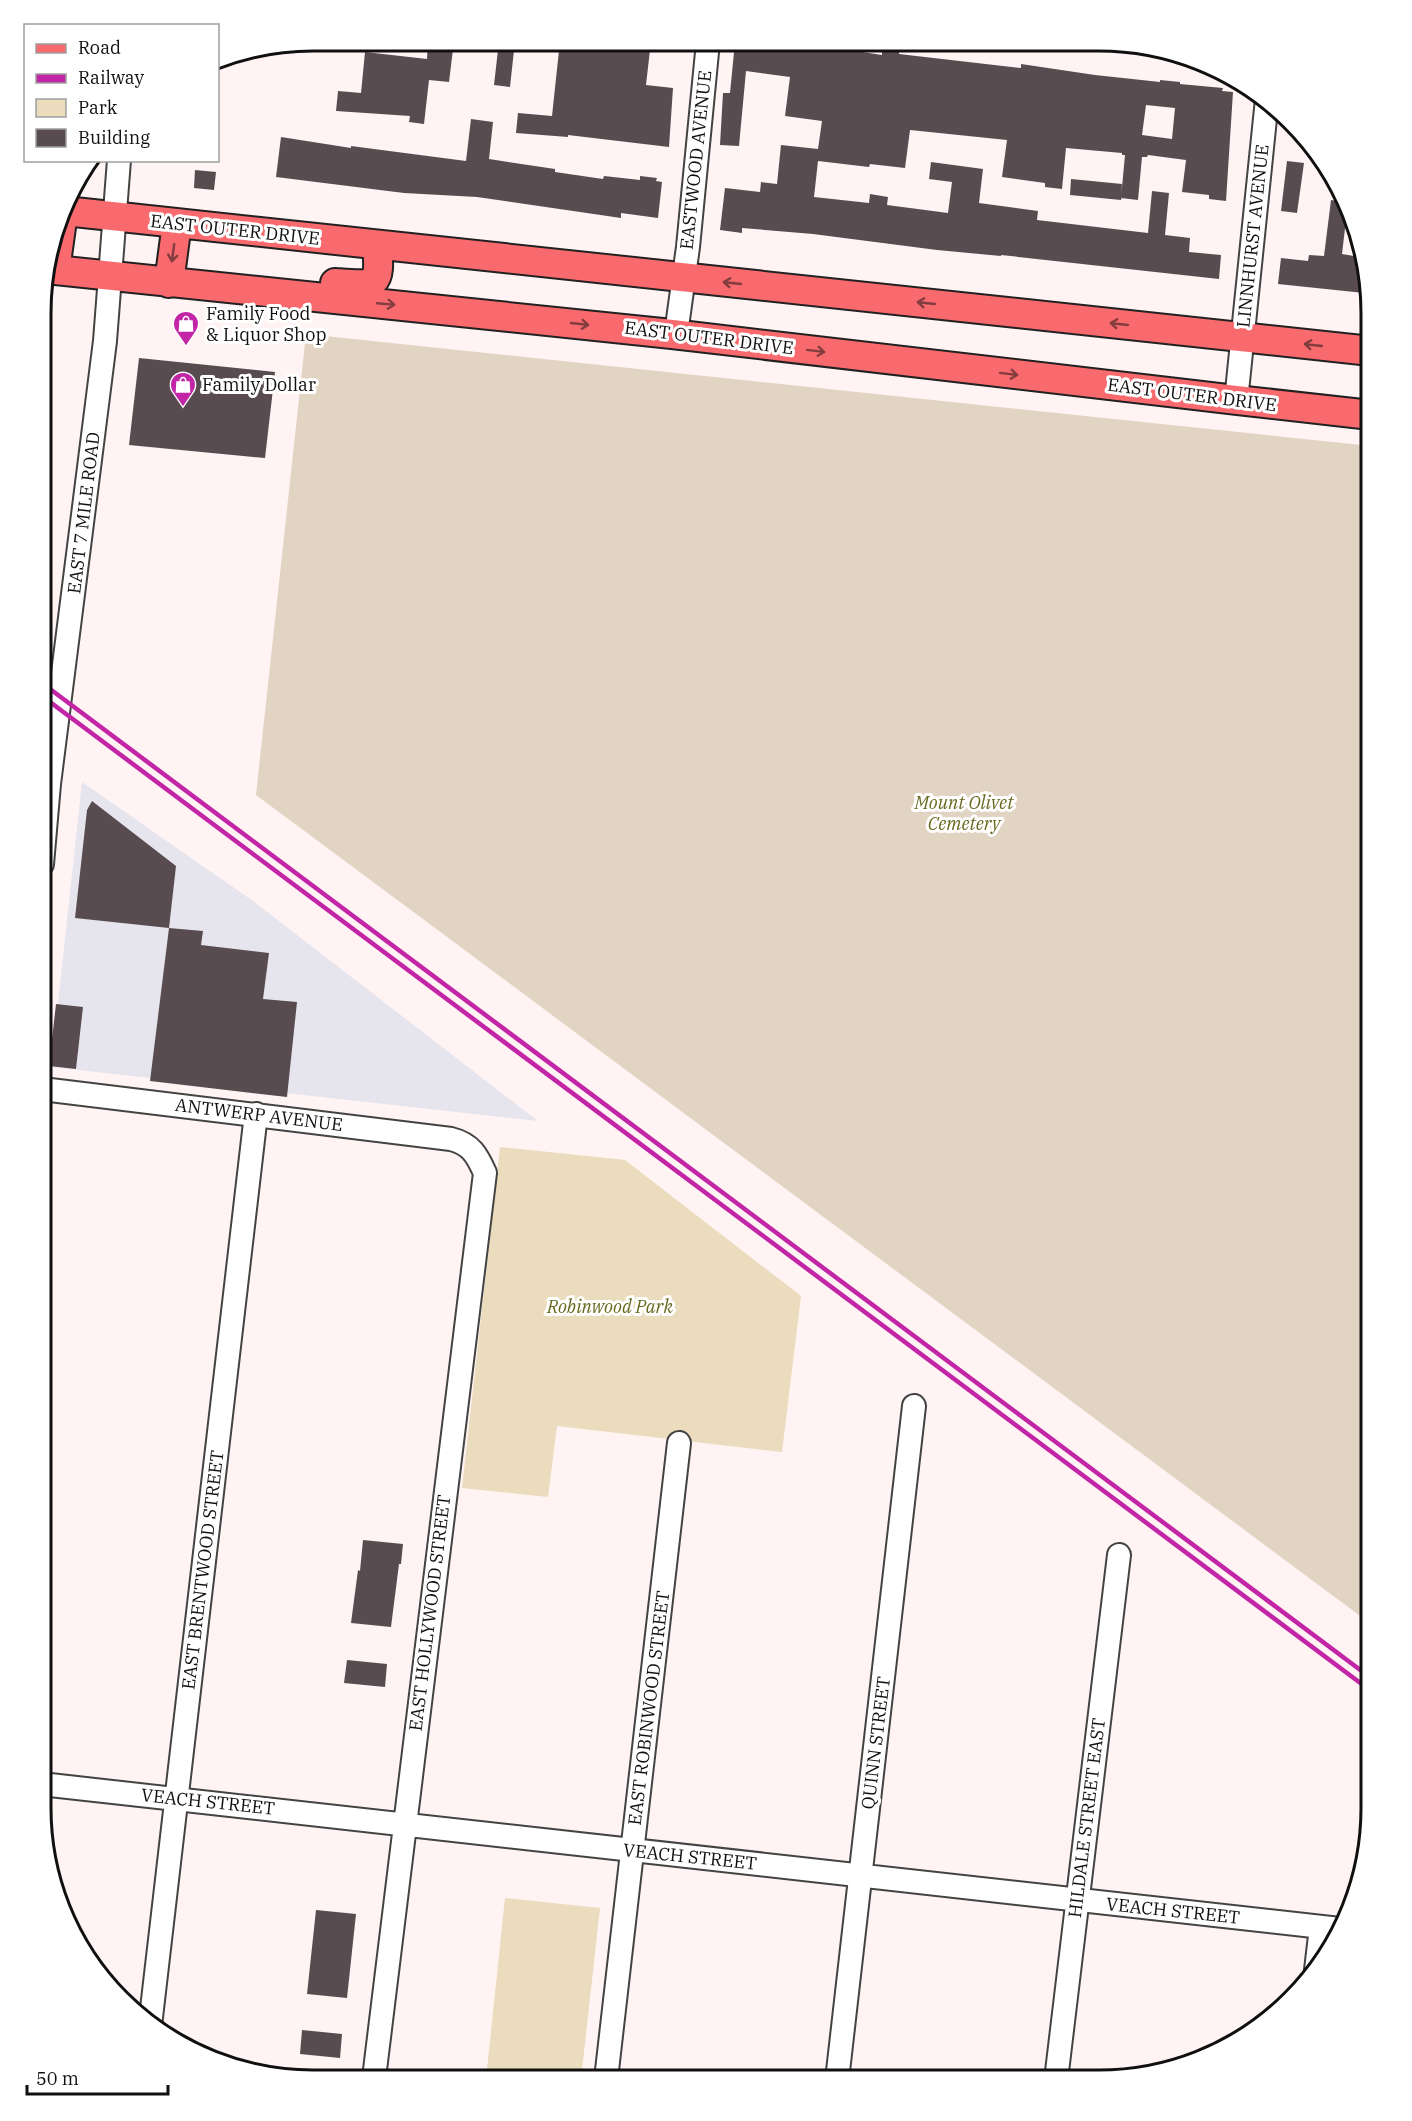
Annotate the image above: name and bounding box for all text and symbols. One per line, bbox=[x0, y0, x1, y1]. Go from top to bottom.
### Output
legend bbox=[24, 24, 219, 162]
text: Road bbox=[78, 36, 121, 59]
text: Railway bbox=[78, 66, 144, 89]
street label: EASTWOOD AVENUE bbox=[675, 69, 716, 251]
text: Park bbox=[78, 96, 118, 119]
text: Building bbox=[78, 126, 150, 149]
street label: LINNHURST AVENUE bbox=[1231, 143, 1274, 329]
street label: EAST OUTER DRIVE bbox=[149, 209, 321, 250]
one-way arrow bbox=[167, 243, 178, 263]
one-way arrow bbox=[722, 277, 742, 288]
one-way arrow bbox=[916, 297, 936, 308]
one-way arrow bbox=[376, 299, 396, 310]
place label: Family Food & Liquor Shop bbox=[206, 302, 327, 346]
shop icon: Family Food & Liquor Shop bbox=[171, 309, 201, 347]
street label: EAST OUTER DRIVE bbox=[623, 316, 795, 359]
one-way arrow bbox=[1110, 318, 1130, 329]
one-way arrow bbox=[570, 319, 590, 330]
one-way arrow bbox=[1304, 339, 1324, 350]
one-way arrow bbox=[805, 345, 825, 356]
one-way arrow bbox=[999, 368, 1019, 379]
shop icon: Family Dollar bbox=[168, 370, 198, 408]
place label: Family Dollar bbox=[202, 373, 316, 396]
street label: EAST OUTER DRIVE bbox=[1106, 373, 1278, 416]
street label: EAST 7 MILE ROAD bbox=[62, 431, 105, 595]
park label: Mount Olivet Cemetery bbox=[913, 791, 1014, 835]
street label: ANTWERP AVENUE bbox=[174, 1093, 344, 1136]
park label: Robinwood Park bbox=[546, 1295, 673, 1318]
street label: EAST BRENTWOOD STREET bbox=[176, 1449, 229, 1691]
street label: EAST HOLLYWOOD STREET bbox=[404, 1493, 455, 1732]
street label: EAST ROBINWOOD STREET bbox=[623, 1589, 674, 1827]
street label: QUINN STREET bbox=[856, 1675, 895, 1811]
street label: HILDALE STREET EAST bbox=[1063, 1716, 1110, 1919]
street label: VEACH STREET bbox=[140, 1783, 276, 1820]
street label: VEACH STREET bbox=[622, 1838, 758, 1875]
street label: VEACH STREET bbox=[1105, 1892, 1241, 1929]
scale bar bbox=[27, 2058, 168, 2096]
text: 50 m bbox=[36, 2067, 79, 2090]

